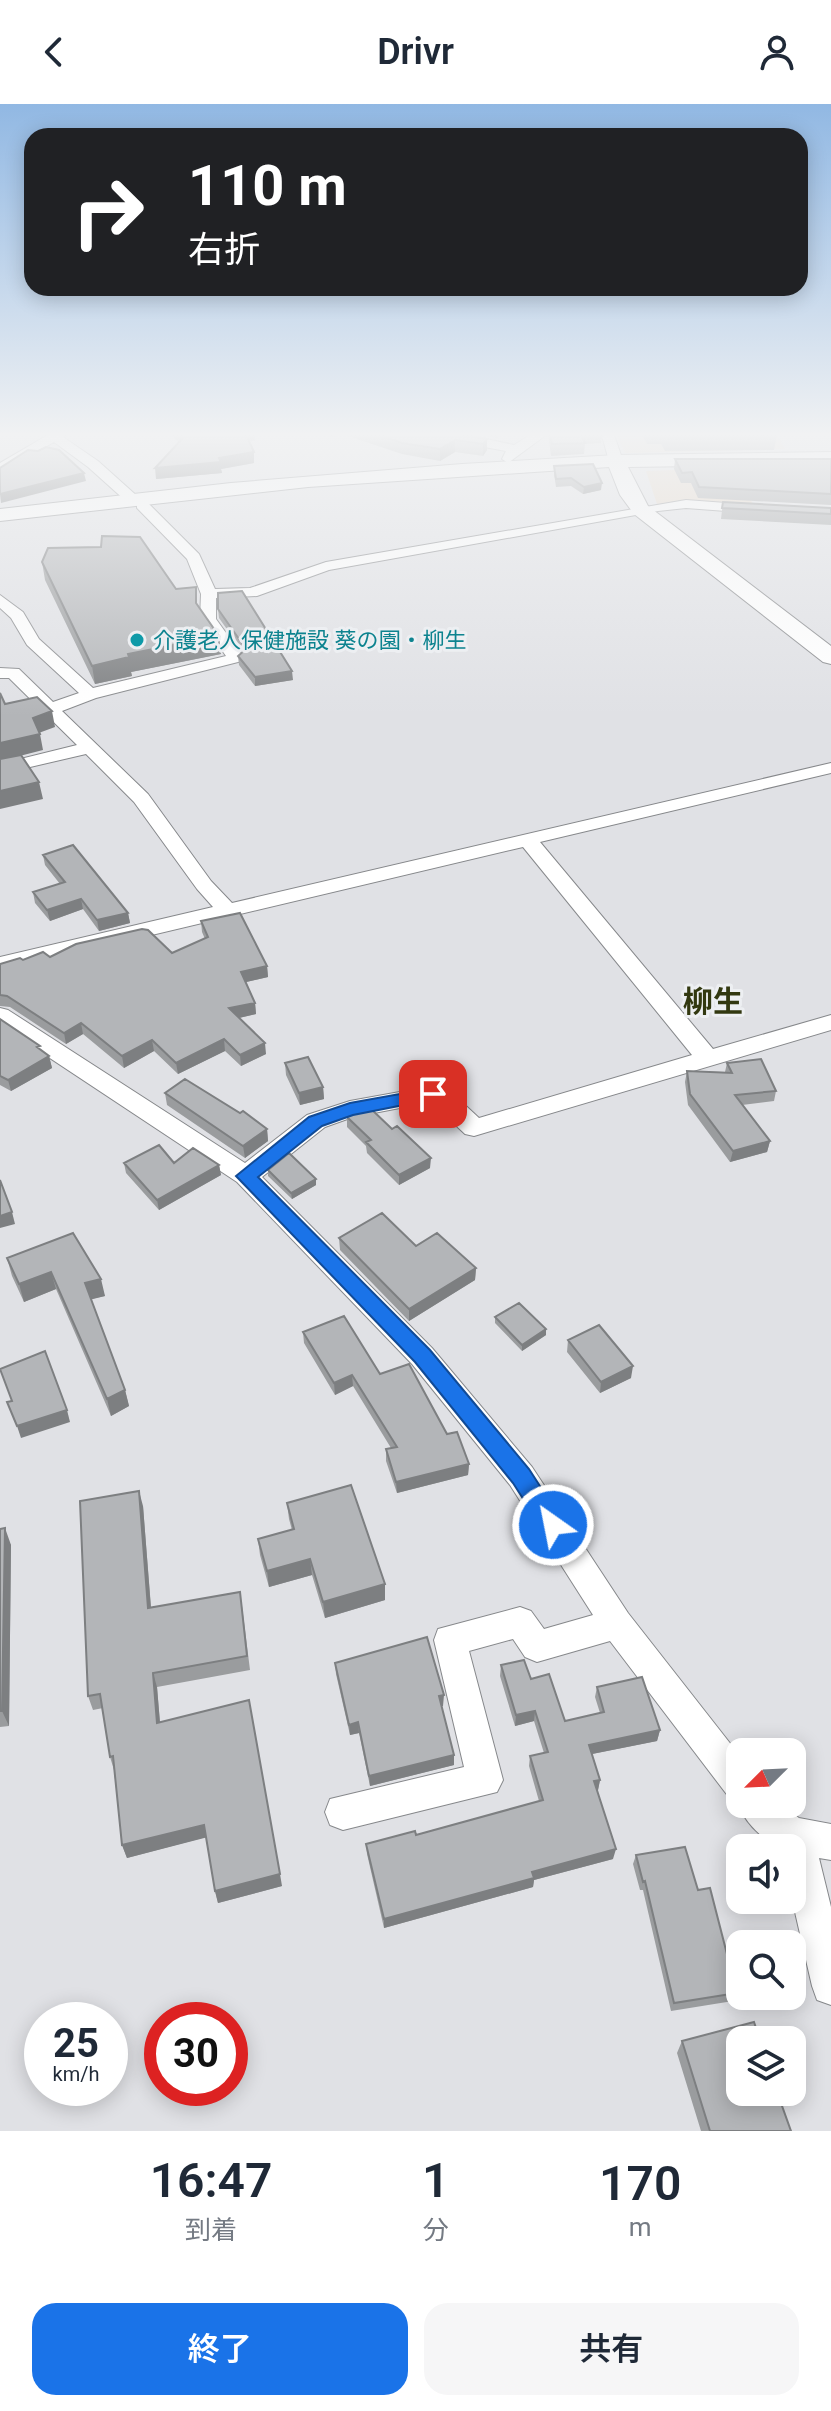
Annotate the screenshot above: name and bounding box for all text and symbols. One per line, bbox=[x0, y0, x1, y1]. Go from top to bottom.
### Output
icon: back bbox=[32, 30, 76, 74]
icon: person bbox=[755, 30, 799, 74]
text: Drivr bbox=[377, 31, 454, 73]
text: 110 m bbox=[188, 153, 347, 219]
icon: right bbox=[56, 160, 160, 264]
text: 右折 bbox=[188, 229, 260, 271]
place label: 介護老人保健施設 葵の園・柳生 bbox=[153, 628, 466, 653]
marker: 介護老人保健施設 葵の園・柳生 bbox=[128, 631, 146, 649]
district label: 柳生 bbox=[683, 984, 743, 1019]
pin bbox=[399, 1060, 467, 1128]
icon: arrive bbox=[411, 1072, 455, 1116]
position arrow bbox=[511, 1483, 595, 1567]
north arrow bbox=[726, 1738, 806, 1818]
map controls bbox=[726, 1738, 806, 2106]
button: sound bbox=[726, 1834, 806, 1914]
button: search bbox=[726, 1930, 806, 2010]
speed limit sign: 30 bbox=[144, 2002, 248, 2106]
text: 25 bbox=[53, 2020, 99, 2067]
button: layers bbox=[726, 2026, 806, 2106]
text: km/h bbox=[53, 2062, 99, 2086]
text: 16:47 bbox=[150, 2152, 272, 2209]
text: 1 bbox=[422, 2152, 449, 2209]
text: 170 bbox=[599, 2155, 681, 2212]
text: m bbox=[629, 2212, 652, 2242]
text: 到着 bbox=[185, 2215, 237, 2245]
text: 分 bbox=[423, 2215, 449, 2245]
button: 終了 bbox=[32, 2303, 408, 2395]
button: 共有 bbox=[424, 2303, 799, 2395]

